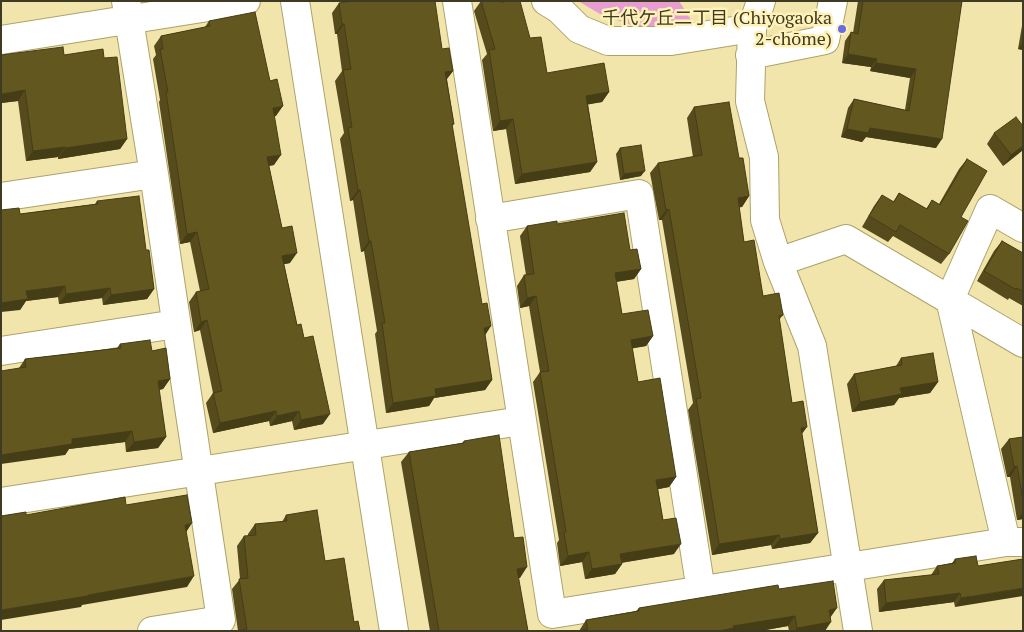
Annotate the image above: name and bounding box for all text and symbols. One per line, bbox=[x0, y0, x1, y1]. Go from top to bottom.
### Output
place label: 千代ケ丘二丁目 (Chiyogaoka 2-chōme) bbox=[602, 8, 832, 50]
marker: 千代ケ丘二丁目 (Chiyogaoka 2-chōme) bbox=[836, 23, 848, 35]

